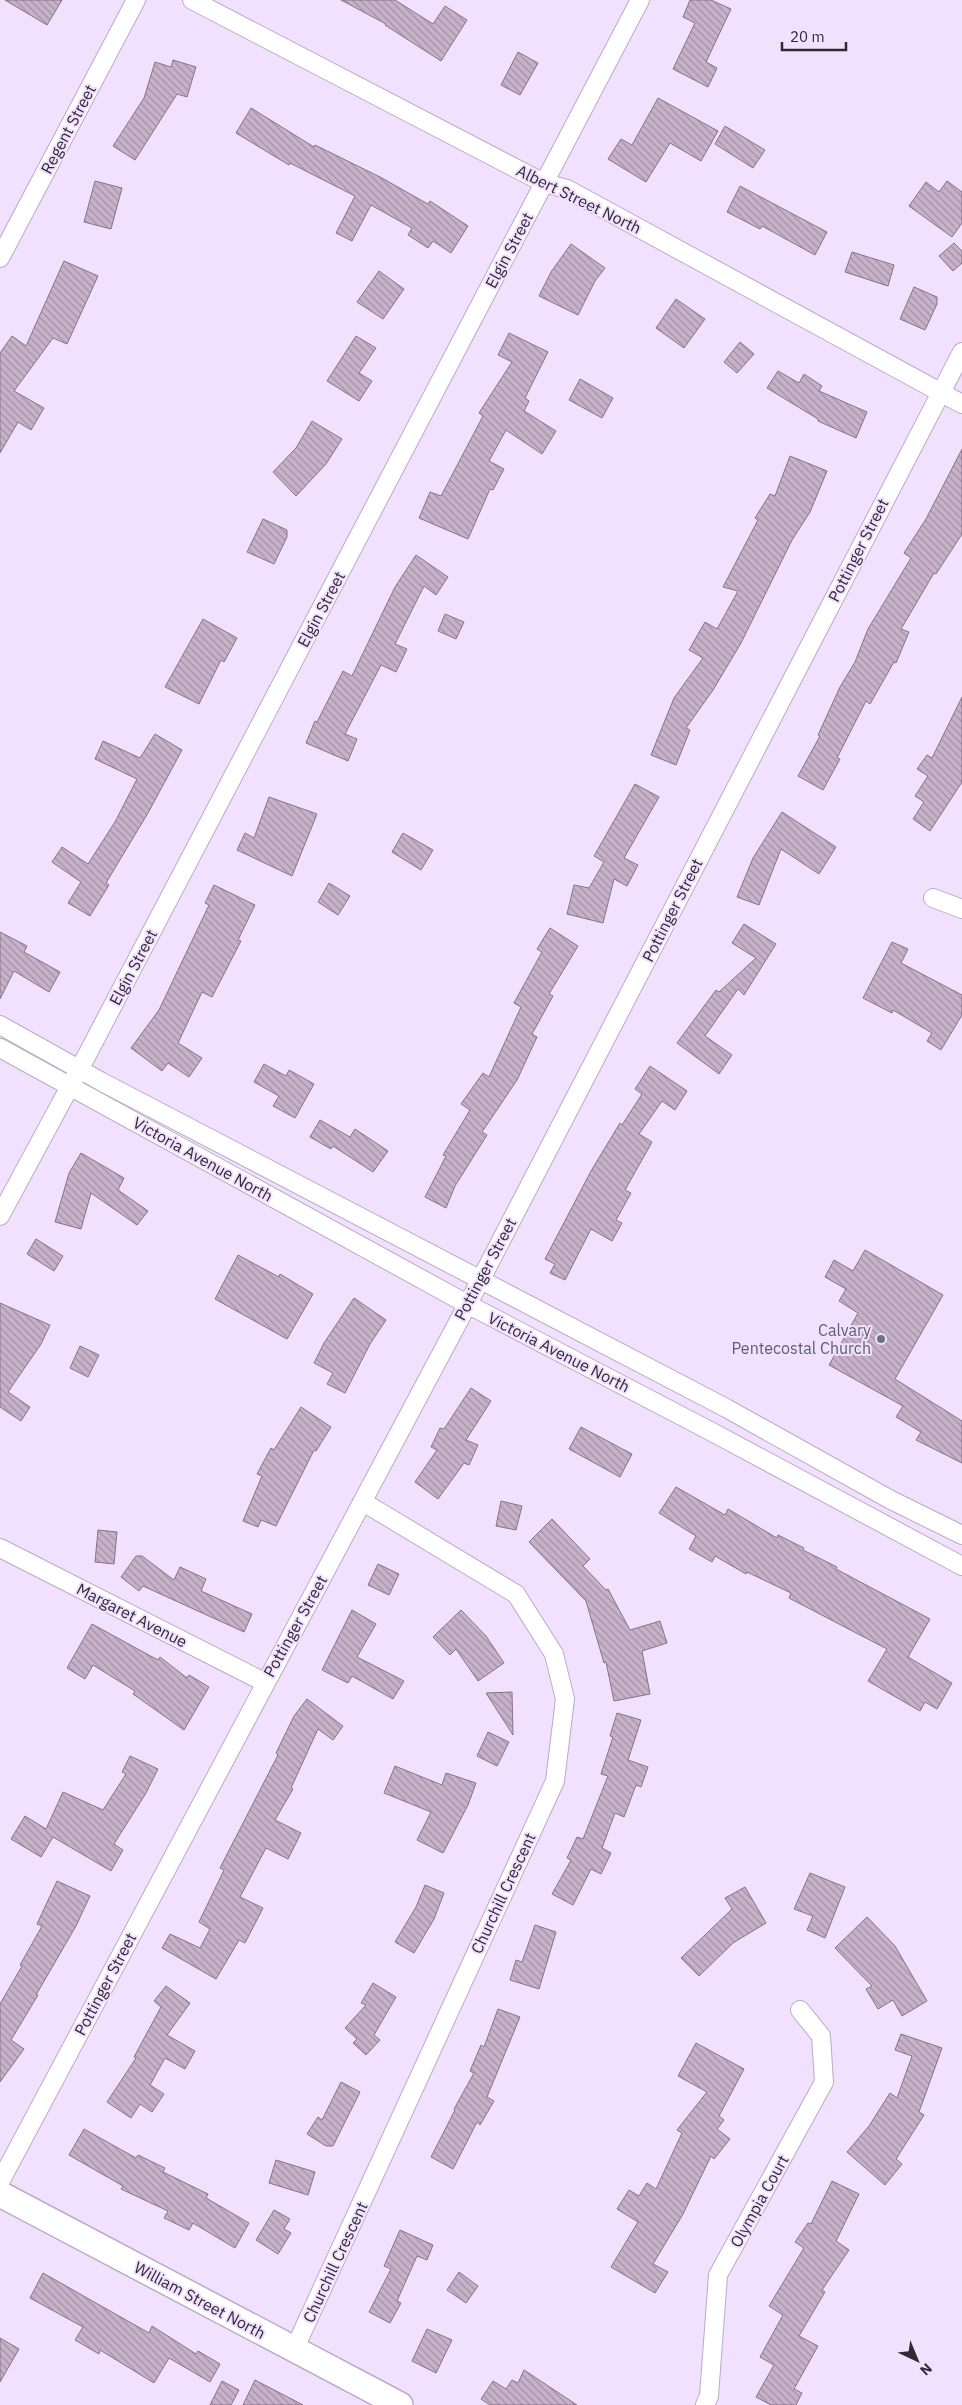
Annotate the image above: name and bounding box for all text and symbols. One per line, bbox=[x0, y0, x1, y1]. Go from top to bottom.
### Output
scale bar bbox=[782, 20, 846, 52]
text: 20 m bbox=[790, 27, 825, 46]
street label: Regent Street bbox=[36, 81, 100, 177]
street label: Albert Street North bbox=[513, 160, 645, 238]
street label: Elgin Street bbox=[481, 209, 537, 291]
street label: Pottinger Street bbox=[823, 495, 893, 605]
street label: Elgin Street bbox=[293, 568, 349, 650]
street label: Pottinger Street bbox=[637, 855, 707, 965]
street label: Elgin Street bbox=[105, 926, 161, 1008]
street label: Victoria Avenue North bbox=[130, 1112, 276, 1206]
street label: Pottinger Street bbox=[450, 1214, 520, 1324]
street label: Victoria Avenue North bbox=[485, 1308, 633, 1396]
place label: Calvary Pentecostal Church bbox=[731, 1320, 871, 1358]
marker: Calvary Pentecostal Church bbox=[875, 1333, 887, 1345]
street label: Pottinger Street bbox=[259, 1572, 331, 1680]
street label: Margaret Avenue bbox=[73, 1579, 191, 1652]
street label: Churchill Crescent bbox=[466, 1829, 540, 1957]
street label: Pottinger Street bbox=[70, 1929, 140, 2039]
street label: Olympia Court bbox=[725, 2151, 793, 2251]
street label: Churchill Crescent bbox=[298, 2198, 372, 2326]
street label: William Street North bbox=[131, 2257, 269, 2343]
north arrow bbox=[892, 2335, 942, 2385]
text: N bbox=[916, 2359, 936, 2379]

